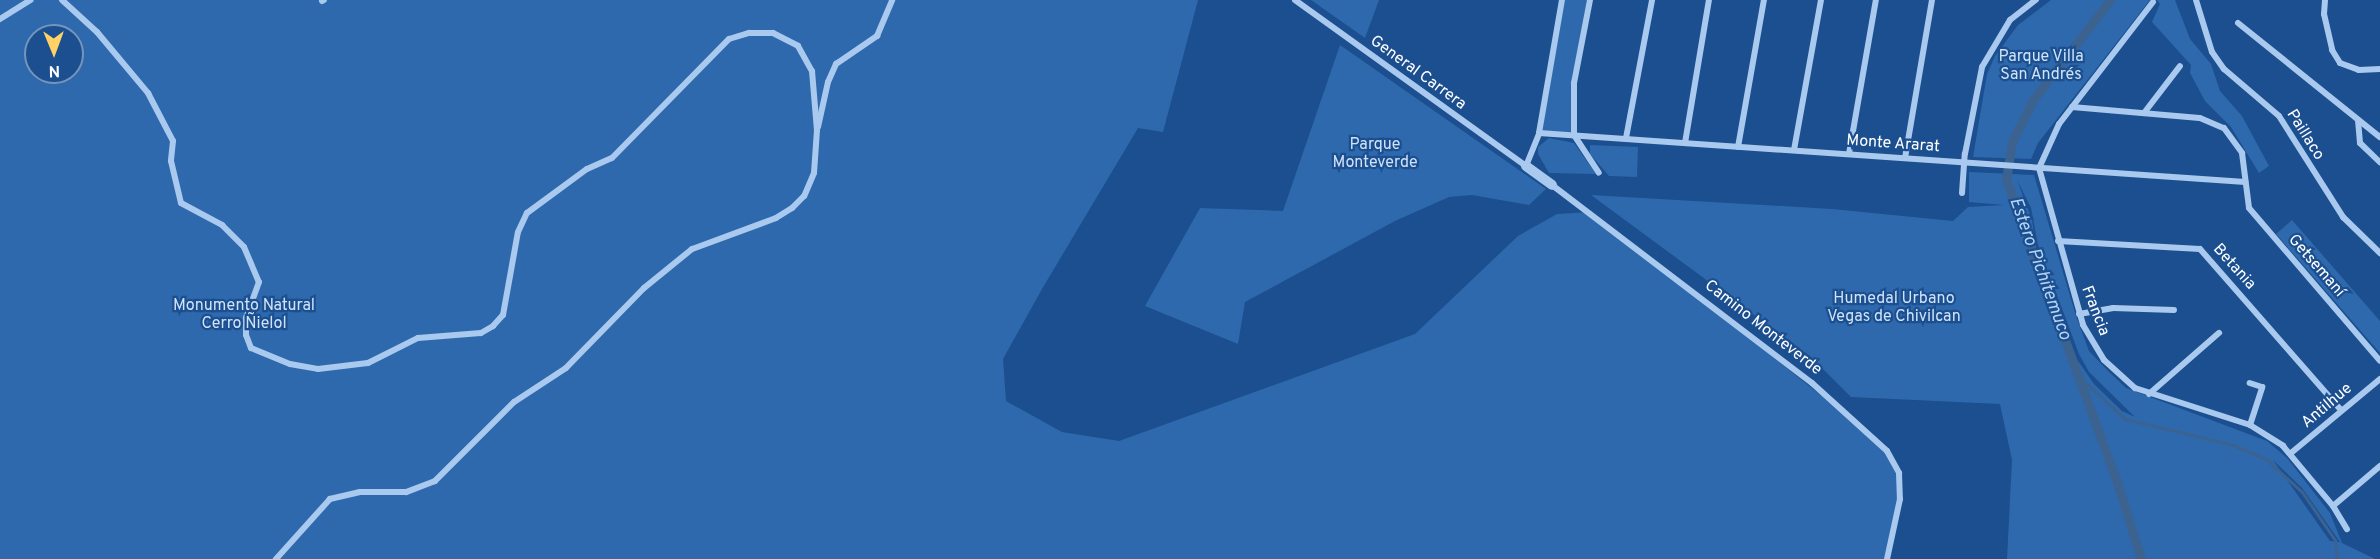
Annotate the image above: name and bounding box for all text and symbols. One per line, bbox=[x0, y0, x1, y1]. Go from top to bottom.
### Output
north arrow bbox=[24, 24, 84, 84]
street label: General Carrera bbox=[1366, 32, 1470, 114]
park label: Parque Villa San Andrés bbox=[1998, 47, 2084, 85]
text: N bbox=[48, 60, 60, 80]
street label: Paillaco bbox=[2282, 106, 2328, 164]
street label: Monte Ararat bbox=[1845, 131, 1941, 157]
park label: Parque Monteverde bbox=[1333, 135, 1417, 173]
water label: Estero Pichitemuco bbox=[2003, 195, 2075, 343]
street label: Getsemaní bbox=[2284, 231, 2348, 301]
street label: Betania bbox=[2208, 240, 2260, 294]
street label: Camino Monteverde bbox=[1701, 276, 1825, 380]
street label: Francia bbox=[2077, 283, 2113, 339]
park label: Humedal Urbano Vegas de Chivilcan bbox=[1827, 289, 1961, 327]
park label: Monumento Natural Cerro Ñielol bbox=[173, 296, 315, 334]
street label: Antilhue bbox=[2298, 379, 2356, 433]

